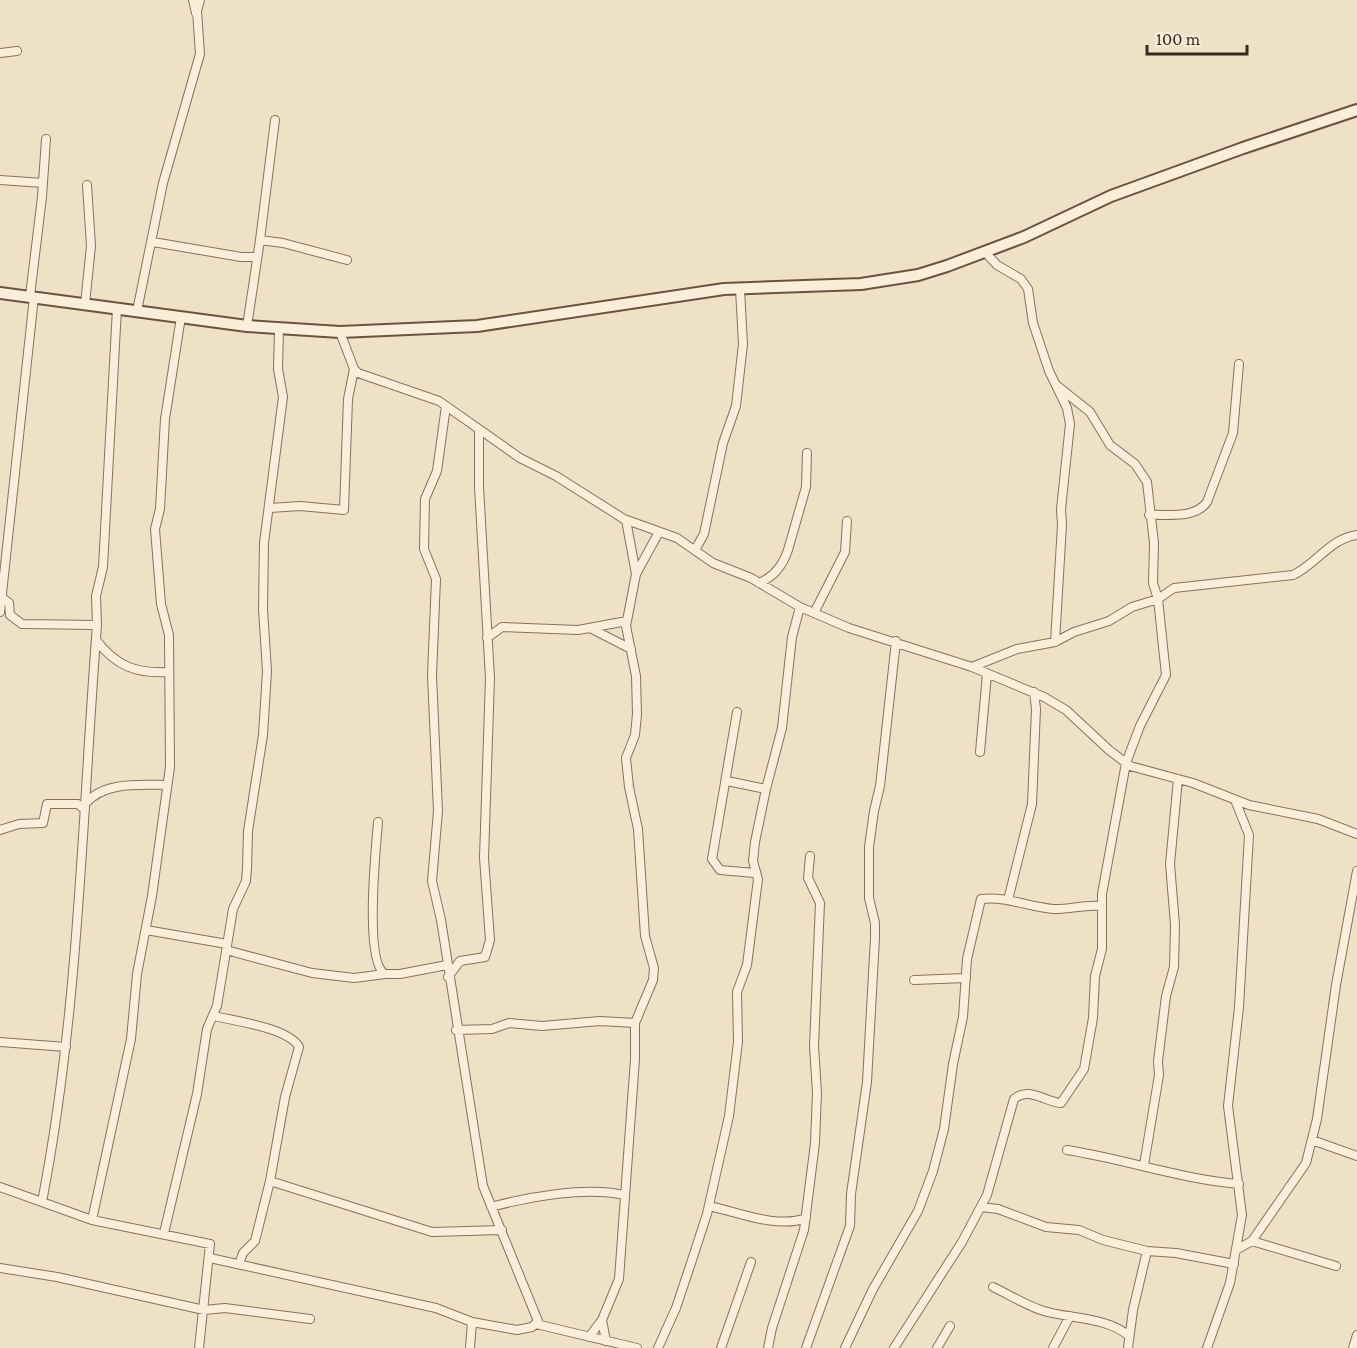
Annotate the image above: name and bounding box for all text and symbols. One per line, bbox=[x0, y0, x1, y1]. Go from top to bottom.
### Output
scale bar bbox=[1147, 18, 1248, 56]
text: 100 m bbox=[1156, 29, 1201, 49]

